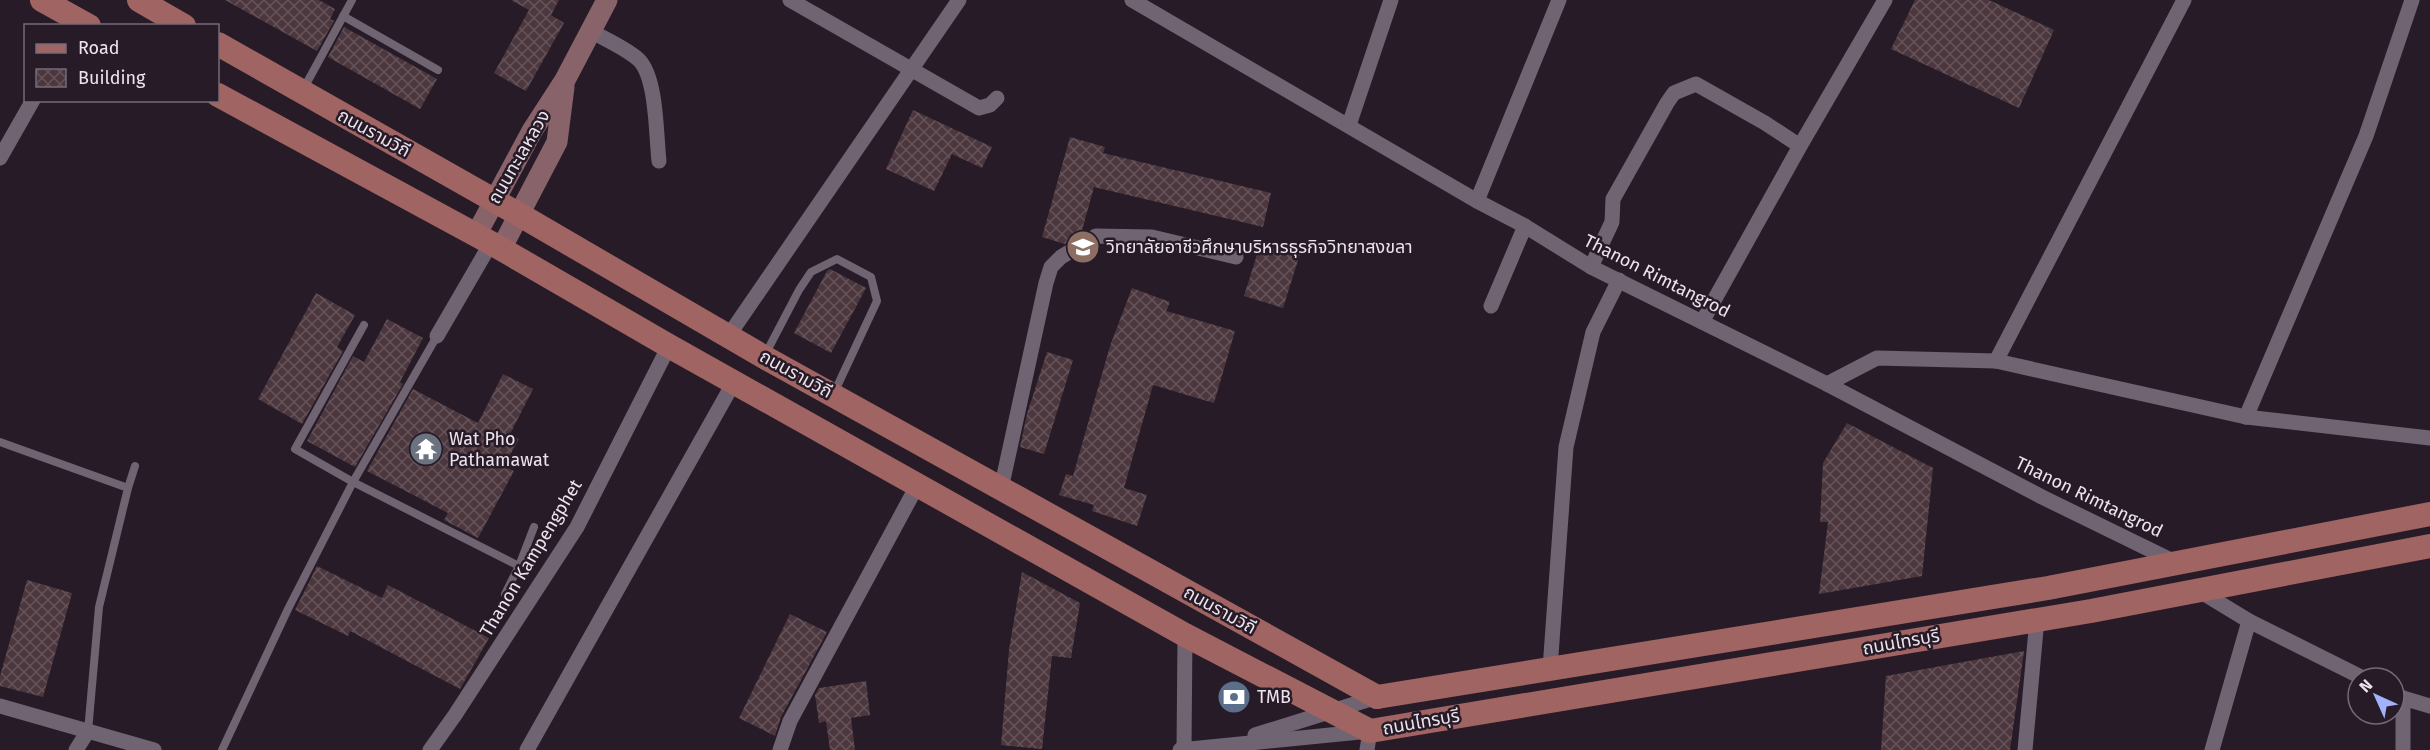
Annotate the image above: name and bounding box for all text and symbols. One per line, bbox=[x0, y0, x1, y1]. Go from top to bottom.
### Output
legend bbox=[24, 24, 219, 102]
text: Road bbox=[78, 37, 120, 59]
text: Building bbox=[78, 67, 146, 89]
street label: ถนนรามวิถี bbox=[334, 104, 414, 162]
street label: ถนนทะเลหลวง bbox=[483, 106, 555, 208]
school or university icon: วิทยาลัยอาชีวศึกษาบริหารธุรกิจวิทยาสงขลา bbox=[1065, 229, 1101, 265]
street label: Thanon Rimtangrod bbox=[1580, 230, 1734, 322]
place label: วิทยาลัยอาชีวศึกษาบริหารธุรกิจวิทยาสงขลา bbox=[1105, 236, 1413, 258]
street label: ถนนรามวิถี bbox=[756, 345, 836, 403]
place label: Wat Pho Pathamawat bbox=[449, 428, 550, 471]
temple icon: Wat Pho Pathamawat bbox=[408, 431, 444, 467]
street label: Thanon Rimtangrod bbox=[2012, 452, 2166, 542]
street label: Thanon Kampengphet bbox=[475, 475, 587, 641]
street label: ถนนรามวิถี bbox=[1180, 581, 1260, 639]
street label: ถนนไทรบุรี bbox=[1861, 624, 1941, 660]
north arrow bbox=[2346, 666, 2406, 726]
text: N bbox=[2355, 675, 2376, 696]
bank icon: TMB bbox=[1216, 679, 1252, 715]
place label: TMB bbox=[1257, 686, 1291, 708]
street label: ถนนไทรบุรี bbox=[1381, 704, 1461, 740]

